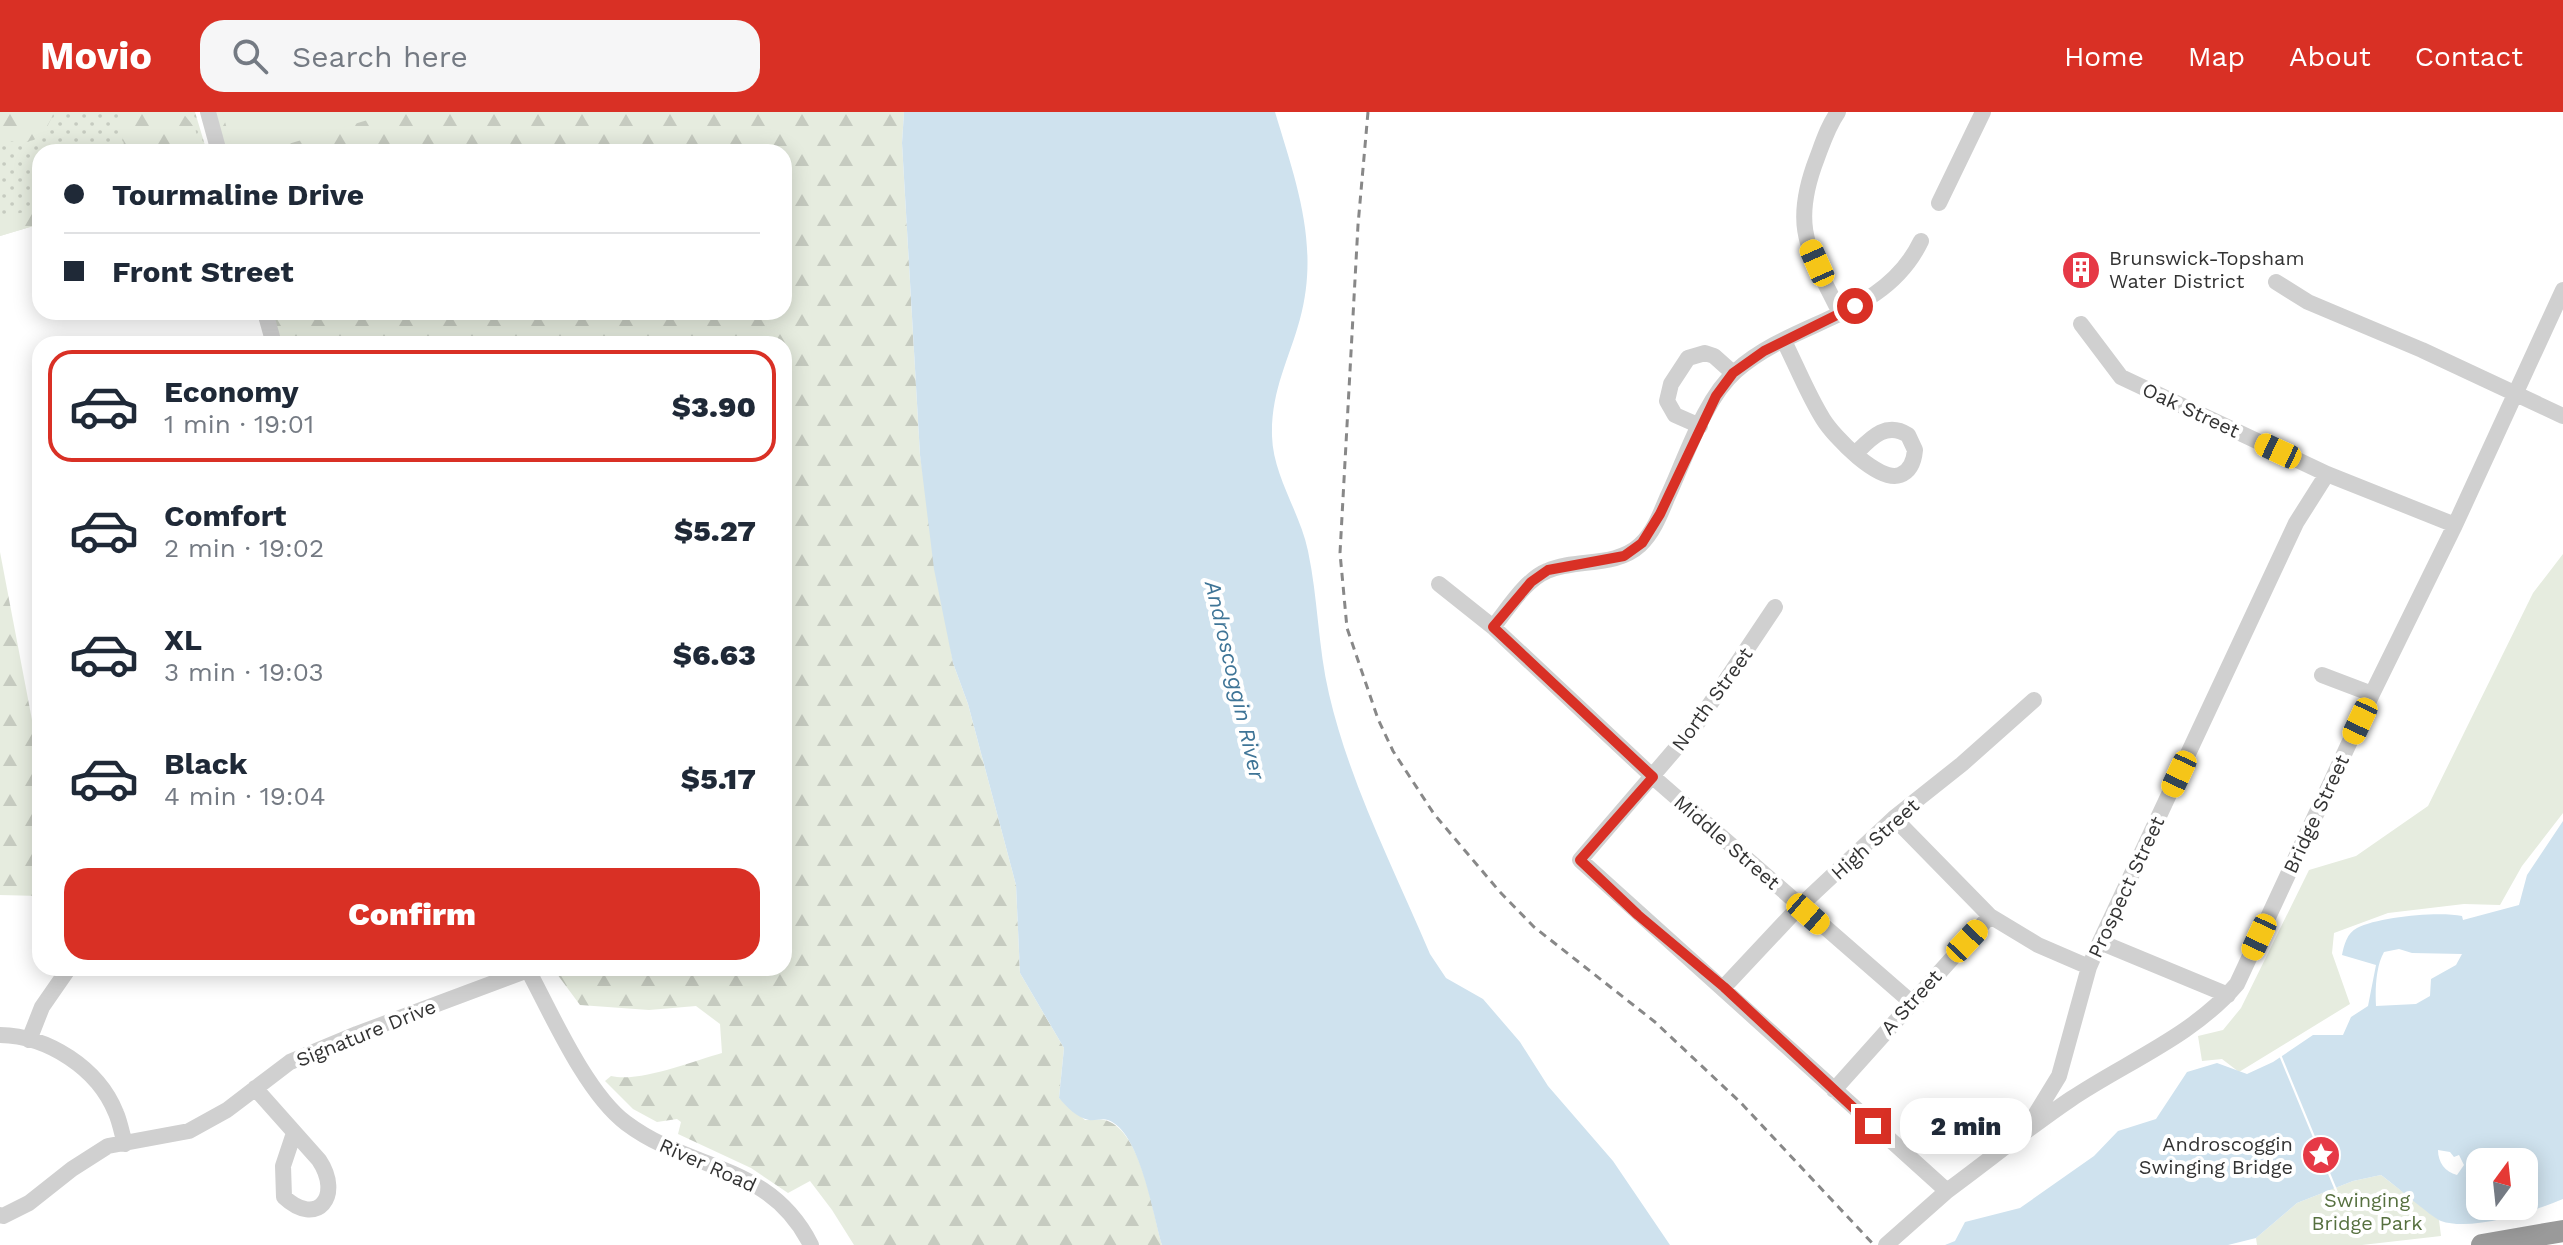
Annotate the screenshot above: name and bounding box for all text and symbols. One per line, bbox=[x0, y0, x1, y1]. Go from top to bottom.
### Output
search box bbox=[200, 20, 760, 92]
text: Movio bbox=[40, 34, 152, 78]
icon: search bbox=[228, 34, 272, 78]
text: Search here bbox=[292, 39, 468, 74]
text: Home bbox=[2064, 40, 2144, 73]
text: Map bbox=[2188, 40, 2245, 73]
text: About bbox=[2289, 40, 2371, 73]
text: Contact bbox=[2415, 40, 2523, 73]
text: Tourmaline Drive bbox=[112, 177, 364, 212]
car bbox=[1796, 236, 1838, 290]
place label: Brunswick-Topsham Water District bbox=[2109, 246, 2304, 293]
building icon: Brunswick-Topsham Water District bbox=[2060, 249, 2102, 291]
text: Front Street bbox=[112, 254, 294, 289]
route start bbox=[1837, 288, 1873, 324]
icon: car bbox=[68, 370, 140, 442]
text: Economy bbox=[164, 374, 299, 409]
street label: Oak Street bbox=[2139, 377, 2244, 443]
text: $3.90 bbox=[672, 389, 756, 424]
text: 1 min · 19:01 bbox=[164, 409, 314, 439]
car bbox=[2251, 430, 2305, 472]
icon: car bbox=[68, 494, 140, 566]
text: Comfort bbox=[164, 498, 286, 533]
text: $5.27 bbox=[674, 513, 756, 548]
text: 2 min · 19:02 bbox=[164, 533, 324, 563]
water label: Androscoggin River bbox=[1200, 577, 1270, 783]
icon: car bbox=[68, 618, 140, 690]
text: XL bbox=[164, 622, 202, 657]
text: $6.63 bbox=[673, 637, 756, 672]
street label: North Street bbox=[1666, 642, 1758, 755]
text: 3 min · 19:03 bbox=[164, 657, 324, 687]
car bbox=[2339, 694, 2381, 748]
icon: car bbox=[68, 742, 140, 814]
text: Black bbox=[164, 746, 248, 781]
car bbox=[2158, 747, 2200, 801]
street label: Bridge Street bbox=[2278, 750, 2354, 877]
text: $5.17 bbox=[681, 761, 756, 796]
text: 4 min · 19:04 bbox=[164, 781, 326, 811]
street label: Middle Street bbox=[1669, 790, 1785, 895]
street label: High Street bbox=[1826, 793, 1924, 885]
street label: Prospect Street bbox=[2083, 812, 2170, 962]
button: Confirm bbox=[64, 868, 760, 960]
car bbox=[1782, 889, 1834, 939]
car bbox=[2238, 910, 2280, 964]
car bbox=[1942, 915, 1992, 967]
street label: A Street bbox=[1876, 964, 1947, 1040]
street label: Signature Drive bbox=[293, 994, 439, 1072]
callout: 2 min bbox=[1901, 1098, 2033, 1154]
route end bbox=[1855, 1108, 1891, 1144]
text: 2 min bbox=[1931, 1111, 2001, 1141]
place label: Androscoggin Swinging Bridge bbox=[2139, 1132, 2293, 1179]
street label: River Road bbox=[656, 1133, 760, 1197]
place icon: Androscoggin Swinging Bridge bbox=[2300, 1134, 2342, 1176]
north arrow bbox=[2466, 1148, 2538, 1220]
map controls bbox=[2466, 1148, 2538, 1220]
park label: Swinging Bridge Park bbox=[2311, 1188, 2423, 1235]

